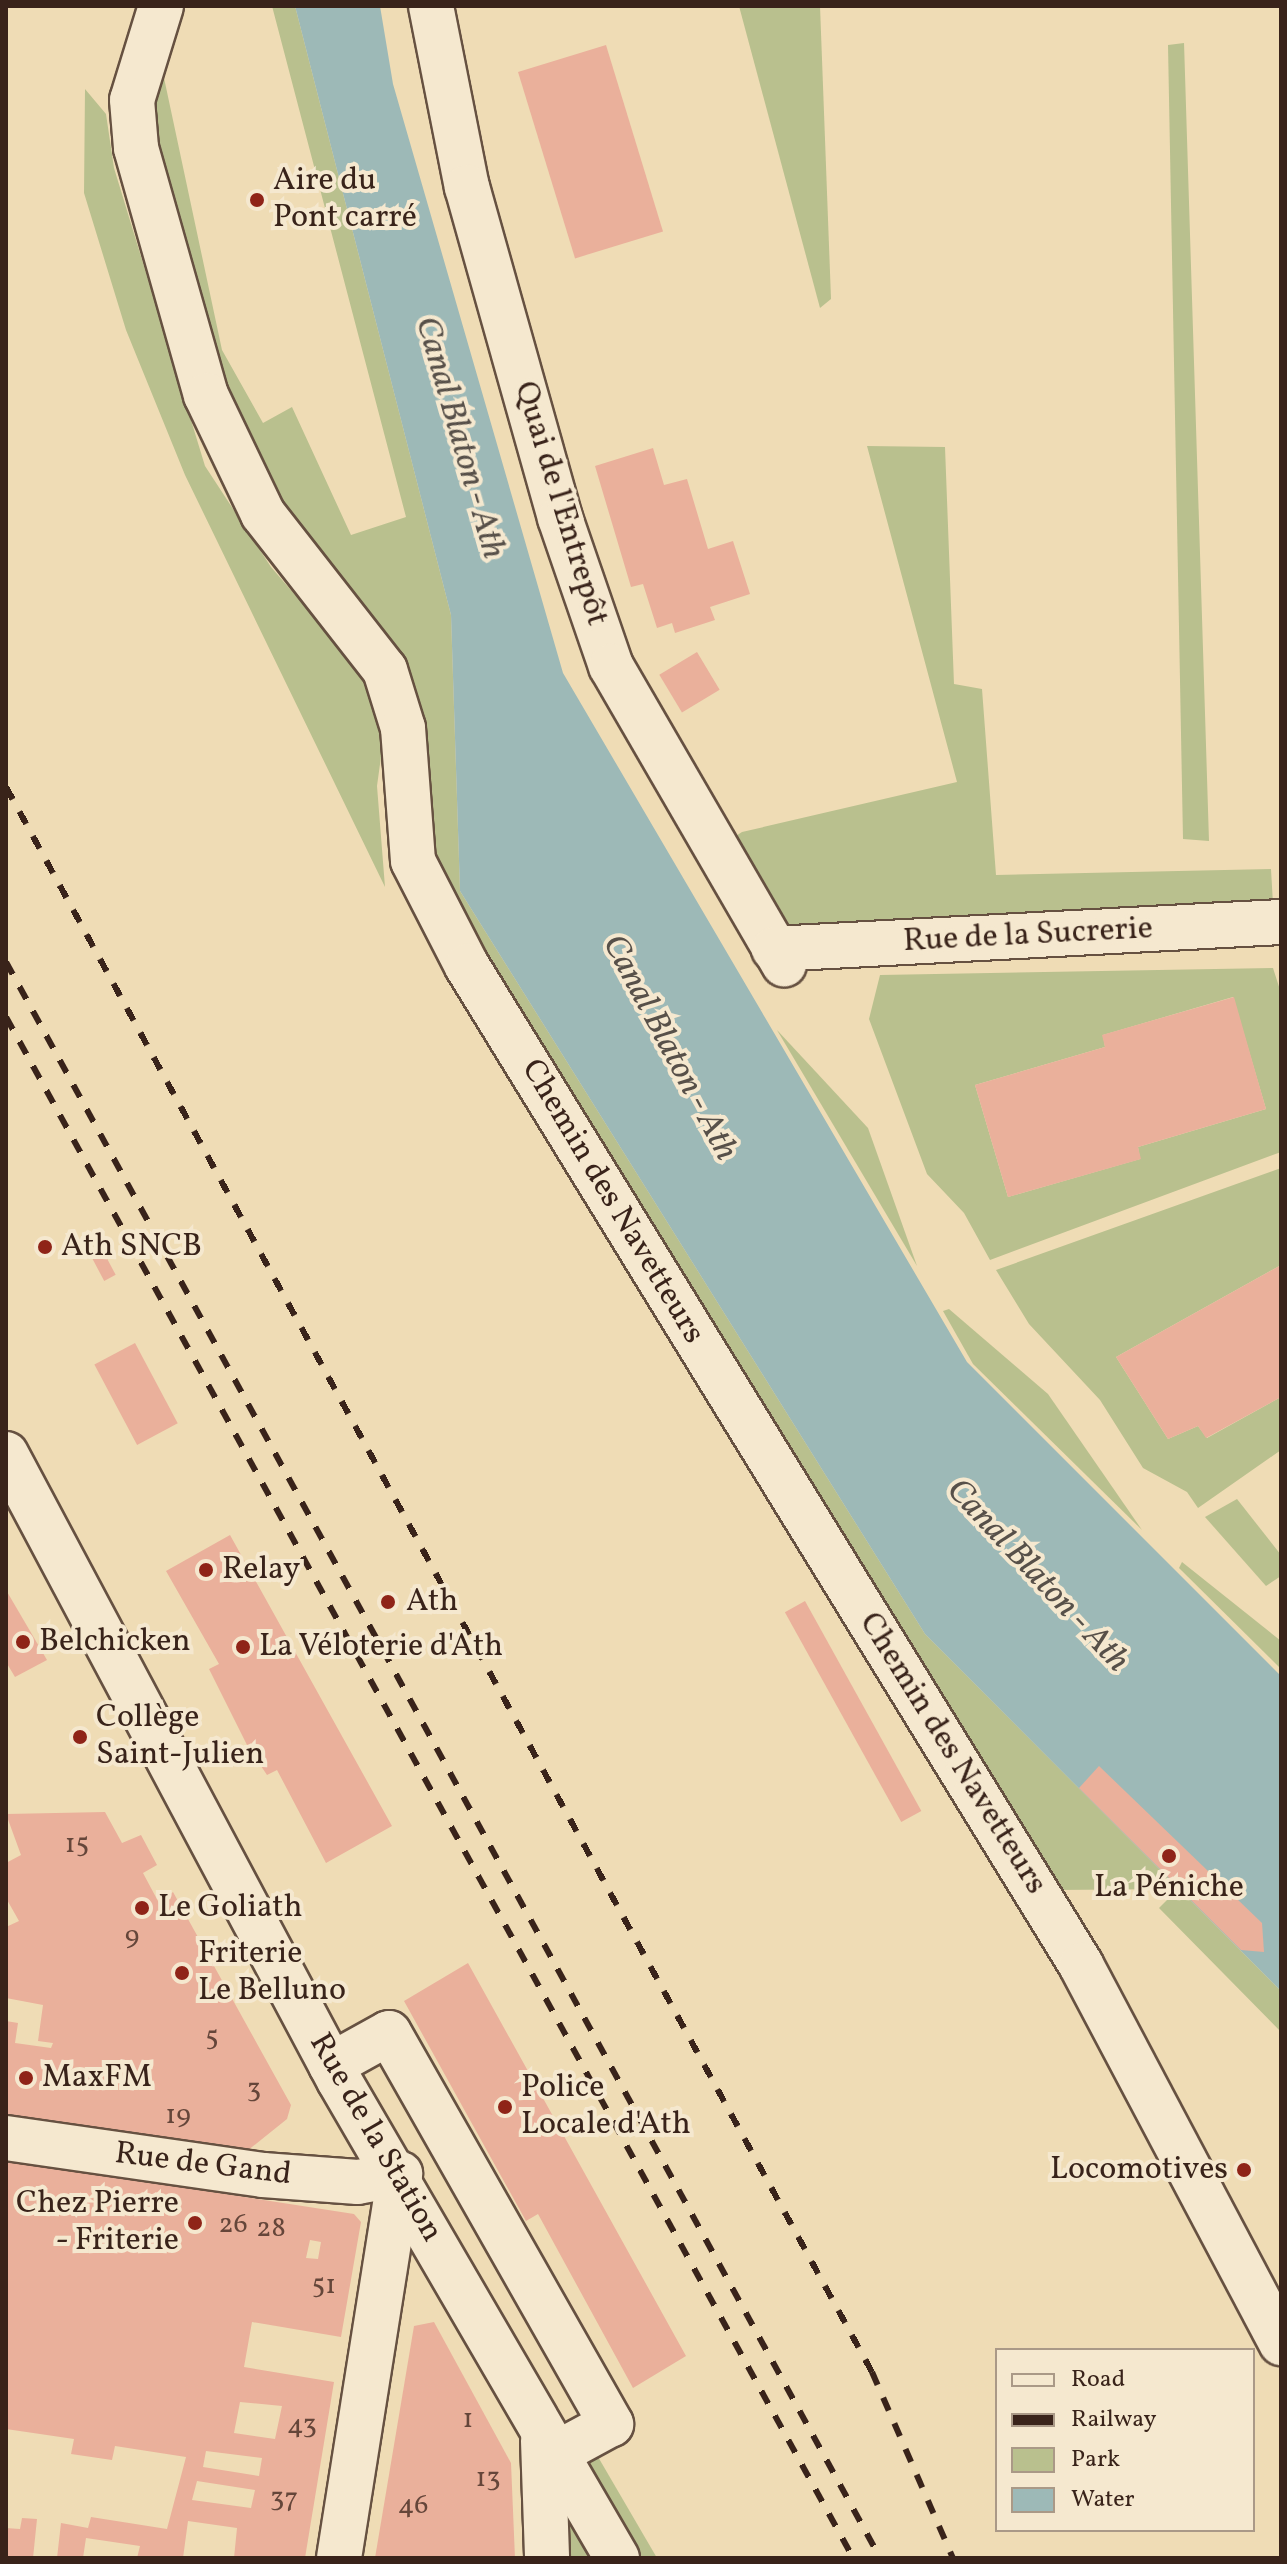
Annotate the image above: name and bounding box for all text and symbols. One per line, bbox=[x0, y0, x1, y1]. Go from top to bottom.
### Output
place label: Aire du Pont carré bbox=[273, 163, 417, 238]
marker: Aire du Pont carré bbox=[248, 191, 266, 209]
water label: Canal Blaton - Ath bbox=[405, 312, 513, 564]
street label: Quai de l'Entrepôt bbox=[505, 377, 615, 631]
street label: Rue de la Sucrerie bbox=[902, 910, 1154, 962]
water label: Canal Blaton - Ath bbox=[592, 928, 746, 1168]
street label: Chemin des Navetteurs bbox=[512, 1053, 712, 1351]
place label: Ath SNCB bbox=[61, 1228, 202, 1266]
marker: Ath SNCB bbox=[36, 1238, 54, 1256]
water label: Canal Blaton - Ath bbox=[937, 1471, 1137, 1681]
place label: Relay bbox=[222, 1551, 300, 1589]
marker: Relay bbox=[197, 1561, 215, 1579]
place label: Ath bbox=[406, 1583, 458, 1621]
marker: Ath bbox=[377, 1591, 399, 1613]
street label: Chemin des Navetteurs bbox=[850, 1606, 1054, 1902]
place label: Belchicken bbox=[39, 1623, 191, 1661]
place label: La Véloterie d'Ath bbox=[259, 1628, 504, 1666]
marker: Belchicken bbox=[14, 1633, 32, 1651]
marker: La Véloterie d'Ath bbox=[234, 1638, 252, 1656]
place label: Collège Saint-Julien bbox=[96, 1700, 264, 1775]
marker: Collège Saint-Julien bbox=[71, 1728, 89, 1746]
house number: 15 bbox=[65, 1828, 89, 1862]
marker: La Péniche bbox=[1160, 1847, 1178, 1865]
place label: La Péniche bbox=[1094, 1869, 1244, 1907]
place label: Le Goliath bbox=[158, 1889, 303, 1927]
marker: Le Goliath bbox=[133, 1899, 151, 1917]
house number: 9 bbox=[125, 1920, 139, 1954]
place label: Friterie Le Belluno bbox=[198, 1936, 346, 2011]
marker: Friterie Le Belluno bbox=[173, 1964, 191, 1982]
house number: 5 bbox=[205, 2021, 219, 2055]
street label: Rue de la Station bbox=[300, 2027, 450, 2249]
place label: MaxFM bbox=[42, 2059, 152, 2097]
marker: MaxFM bbox=[17, 2069, 35, 2087]
place label: Police Locale d'Ath bbox=[521, 2070, 691, 2145]
house number: 3 bbox=[247, 2073, 261, 2107]
marker: Police Locale d'Ath bbox=[496, 2098, 514, 2116]
house number: 19 bbox=[165, 2099, 191, 2133]
street label: Rue de Gand bbox=[113, 2135, 293, 2195]
place label: Locomotives bbox=[1050, 2151, 1228, 2189]
marker: Locomotives bbox=[1235, 2161, 1253, 2179]
place label: Chez Pierre - Friterie bbox=[16, 2186, 179, 2261]
house number: 26 bbox=[218, 2208, 248, 2242]
house number: 28 bbox=[256, 2212, 286, 2246]
marker: Chez Pierre - Friterie bbox=[186, 2214, 204, 2232]
house number: 51 bbox=[312, 2269, 336, 2303]
legend bbox=[995, 2348, 1255, 2532]
text: Road bbox=[1071, 2363, 1125, 2397]
house number: 1 bbox=[463, 2403, 473, 2437]
text: Railway bbox=[1071, 2403, 1157, 2437]
house number: 43 bbox=[287, 2409, 317, 2443]
text: Park bbox=[1071, 2443, 1120, 2477]
house number: 13 bbox=[475, 2462, 501, 2496]
house number: 37 bbox=[270, 2482, 298, 2516]
text: Water bbox=[1071, 2483, 1135, 2517]
house number: 46 bbox=[398, 2489, 428, 2523]

